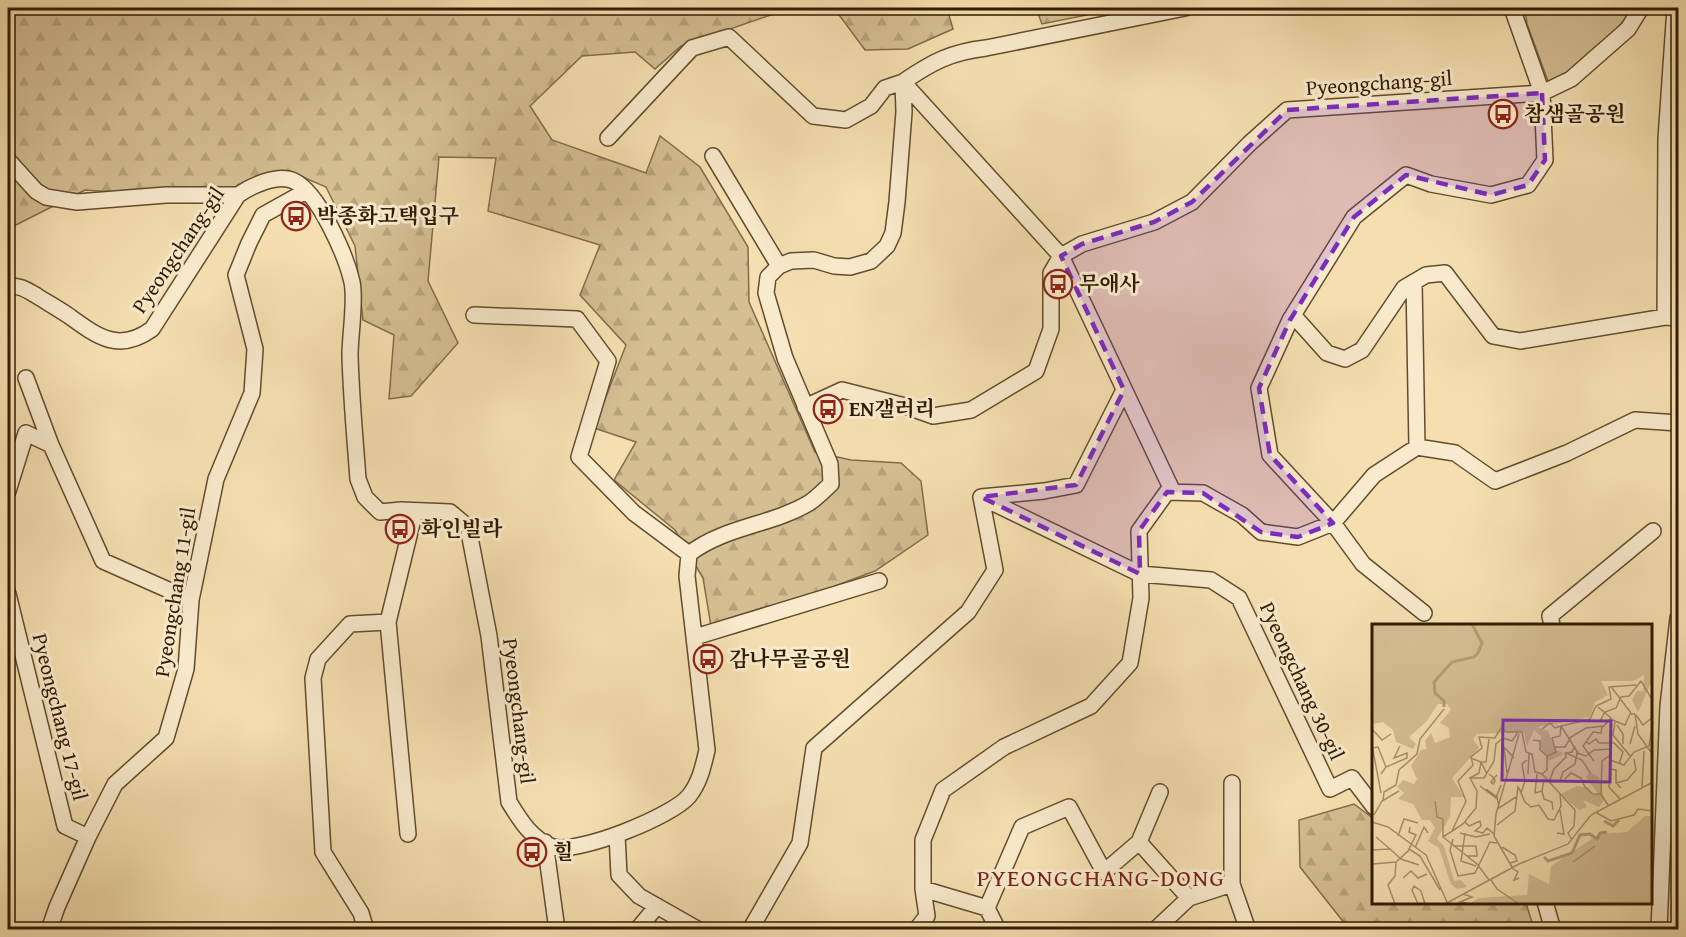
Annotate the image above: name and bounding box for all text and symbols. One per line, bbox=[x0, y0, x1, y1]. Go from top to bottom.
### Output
street label: Pyeongchang-gil bbox=[1305, 62, 1453, 103]
bus stop icon: 참샘골공원 bbox=[1487, 98, 1519, 130]
place label: 참샘골공원 bbox=[1524, 98, 1625, 129]
street label: Pyeongchang-gil bbox=[124, 180, 231, 319]
bus stop icon: 박종화고택입구 bbox=[280, 200, 312, 232]
place label: 박종화고택입구 bbox=[317, 200, 459, 231]
bus stop icon: 무애사 bbox=[1042, 268, 1074, 300]
place label: 무애사 bbox=[1079, 268, 1141, 299]
bus stop icon: EN갤러리 bbox=[812, 393, 844, 425]
place label: EN갤러리 bbox=[849, 393, 935, 424]
street label: Pyeongchang 11-gil bbox=[146, 505, 203, 679]
bus stop icon: 화인빌라 bbox=[384, 513, 416, 545]
place label: 화인빌라 bbox=[421, 513, 503, 544]
street label: Pyeongchang 30-gil bbox=[1252, 597, 1353, 765]
inset map bbox=[1372, 624, 1653, 904]
street label: Pyeongchang 17-gil bbox=[25, 630, 96, 804]
street label: Pyeongchang-gil bbox=[495, 636, 544, 786]
bus stop icon: 감나무골공원 bbox=[692, 643, 724, 675]
place label: 감나무골공원 bbox=[729, 643, 851, 674]
bus stop icon: 힐 bbox=[516, 836, 548, 868]
place label: 힐 bbox=[553, 836, 573, 867]
district label: PYEONGCHANG-DONG bbox=[977, 860, 1225, 895]

